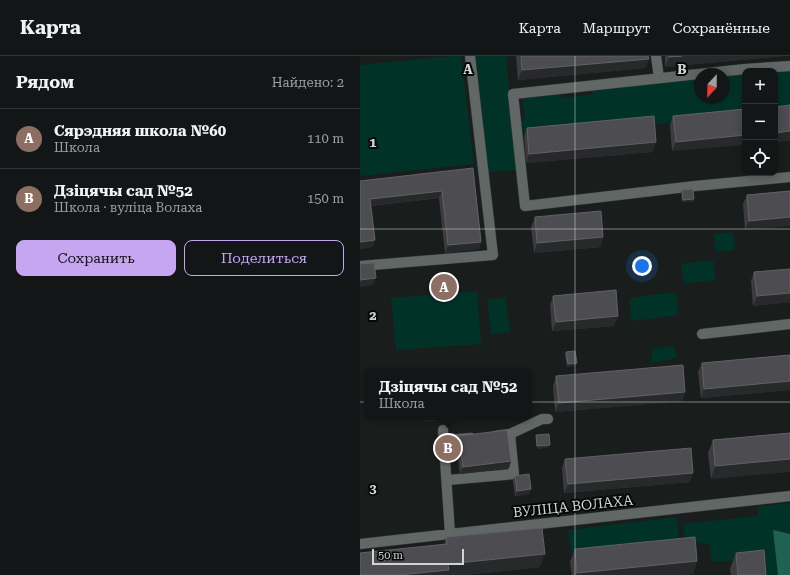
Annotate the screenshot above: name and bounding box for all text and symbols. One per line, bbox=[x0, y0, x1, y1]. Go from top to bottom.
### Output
text: Карта bbox=[20, 16, 81, 39]
text: Карта bbox=[519, 20, 561, 36]
text: Маршрут bbox=[583, 20, 651, 36]
text: Сохранённые bbox=[673, 20, 770, 36]
text: A bbox=[463, 62, 473, 77]
text: B bbox=[677, 62, 687, 77]
north arrow bbox=[694, 68, 730, 104]
map controls bbox=[742, 68, 778, 176]
button: + bbox=[742, 68, 778, 104]
text: Рядом bbox=[16, 72, 74, 92]
text: Найдено: 2 bbox=[272, 75, 344, 90]
button: − bbox=[742, 104, 778, 140]
text: Сярэдняя школа №60 bbox=[54, 122, 226, 140]
text: A bbox=[24, 131, 34, 146]
text: 110 m bbox=[307, 131, 344, 146]
text: 1 bbox=[369, 135, 377, 150]
text: Школа bbox=[54, 140, 100, 155]
button: locate bbox=[742, 140, 778, 176]
text: Дзіцячы сад №52 bbox=[54, 182, 193, 200]
text: B bbox=[24, 191, 34, 206]
text: 150 m bbox=[307, 191, 344, 206]
text: Школа · вуліца Волаха bbox=[54, 200, 202, 215]
button: Сохранить bbox=[16, 240, 176, 276]
button: Поделиться bbox=[184, 240, 344, 276]
your location bbox=[632, 256, 652, 276]
pin: A bbox=[431, 272, 457, 302]
text: 2 bbox=[369, 308, 377, 323]
popup bbox=[364, 368, 532, 420]
text: Дзіцячы сад №52 bbox=[379, 378, 517, 396]
text: Школа bbox=[379, 396, 425, 411]
pin: B bbox=[435, 433, 461, 463]
text: 3 bbox=[369, 481, 377, 496]
street label: ВУЛІЦА ВОЛАХА bbox=[512, 492, 634, 520]
scale bar bbox=[372, 547, 464, 566]
text: 50 m bbox=[378, 549, 403, 562]

